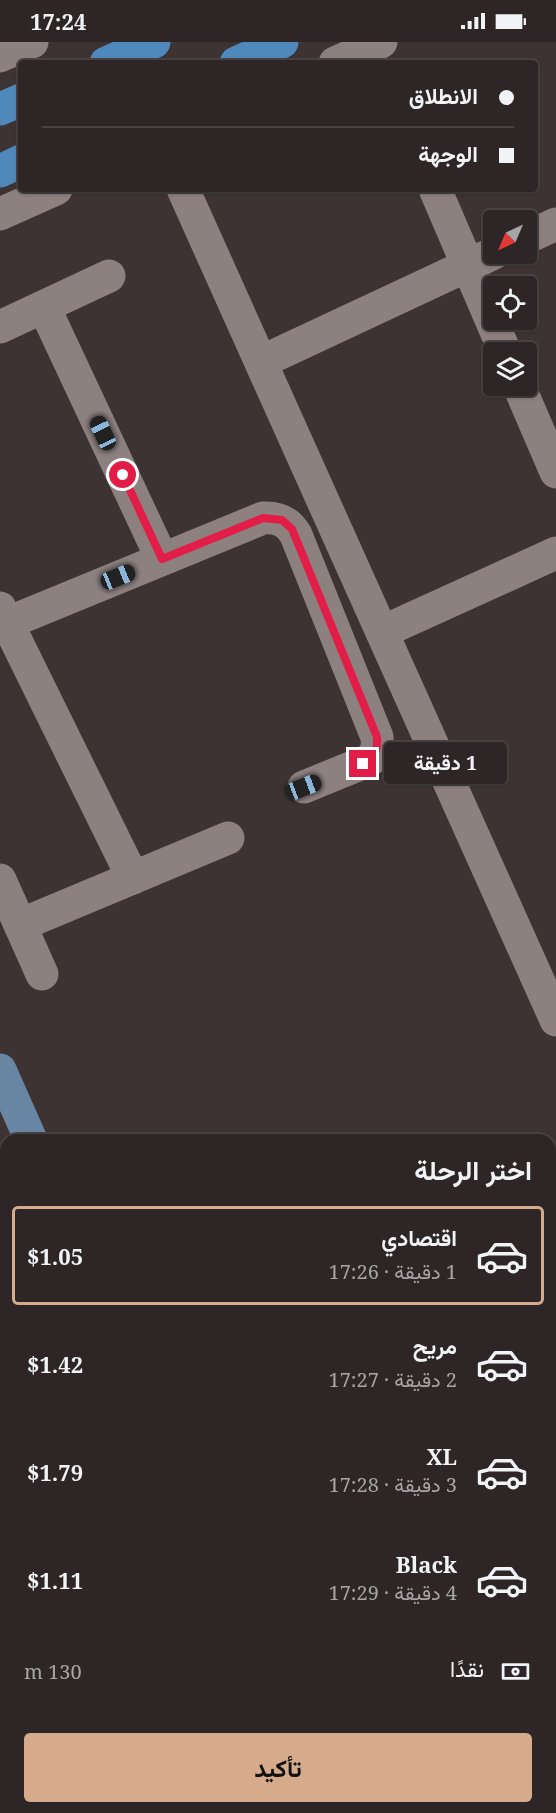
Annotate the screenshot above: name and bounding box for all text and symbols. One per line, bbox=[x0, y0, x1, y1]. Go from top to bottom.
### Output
text: 17:24 bbox=[30, 6, 86, 36]
text: الانطلاق bbox=[409, 80, 478, 110]
text: الوجهة bbox=[418, 138, 478, 168]
north arrow bbox=[483, 210, 537, 264]
map controls bbox=[483, 210, 537, 396]
button: locate bbox=[483, 276, 537, 330]
button: layers bbox=[483, 342, 537, 396]
car bbox=[87, 413, 119, 453]
route start bbox=[109, 461, 136, 488]
car bbox=[98, 562, 138, 592]
callout: 1 دقيقة bbox=[384, 743, 507, 785]
text: 1 دقيقة bbox=[414, 749, 477, 776]
route end bbox=[349, 750, 376, 777]
car bbox=[284, 772, 324, 802]
text: اختر الرحلة bbox=[414, 1151, 532, 1188]
text: اقتصادي bbox=[381, 1222, 457, 1252]
icon: car bbox=[475, 1229, 529, 1283]
text: $1.05 bbox=[27, 1241, 83, 1271]
text: 1 دقيقة · 17:26 bbox=[328, 1258, 457, 1285]
text: مريح bbox=[413, 1330, 457, 1360]
icon: car bbox=[475, 1337, 529, 1391]
text: $1.42 bbox=[27, 1349, 83, 1379]
text: 2 دقيقة · 17:27 bbox=[328, 1366, 457, 1393]
text: XL bbox=[426, 1441, 457, 1471]
icon: car bbox=[475, 1445, 529, 1499]
text: $1.79 bbox=[27, 1457, 83, 1487]
text: 3 دقيقة · 17:28 bbox=[328, 1471, 457, 1498]
text: Black bbox=[396, 1549, 457, 1579]
icon: car bbox=[475, 1553, 529, 1607]
text: $1.11 bbox=[27, 1565, 83, 1595]
text: 4 دقيقة · 17:29 bbox=[328, 1579, 457, 1606]
text: نقدًا bbox=[450, 1653, 484, 1683]
icon: cash bbox=[499, 1655, 532, 1688]
text: 130 m bbox=[24, 1658, 82, 1685]
button: تأكيد bbox=[24, 1733, 532, 1802]

